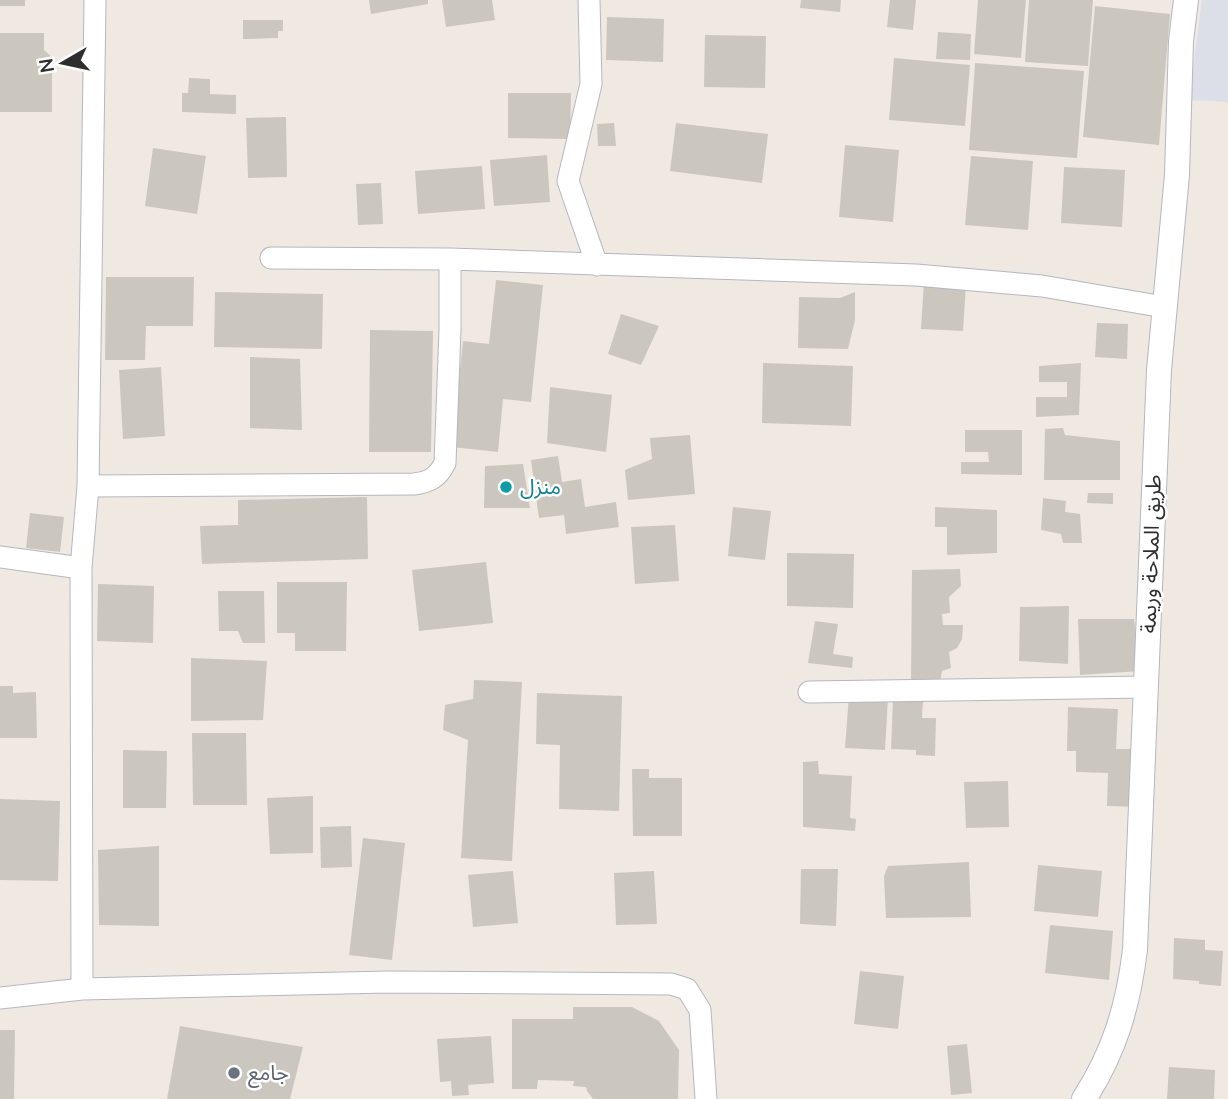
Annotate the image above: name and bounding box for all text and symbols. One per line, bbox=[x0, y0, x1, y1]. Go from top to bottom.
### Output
north arrow bbox=[28, 28, 98, 98]
text: N bbox=[33, 56, 61, 75]
place label: منزل bbox=[520, 473, 561, 501]
street label: طريق الملاحة وريمة bbox=[1134, 474, 1168, 634]
marker: منزل bbox=[498, 479, 514, 495]
place label: جامع bbox=[248, 1059, 289, 1088]
marker: جامع bbox=[226, 1065, 242, 1081]

